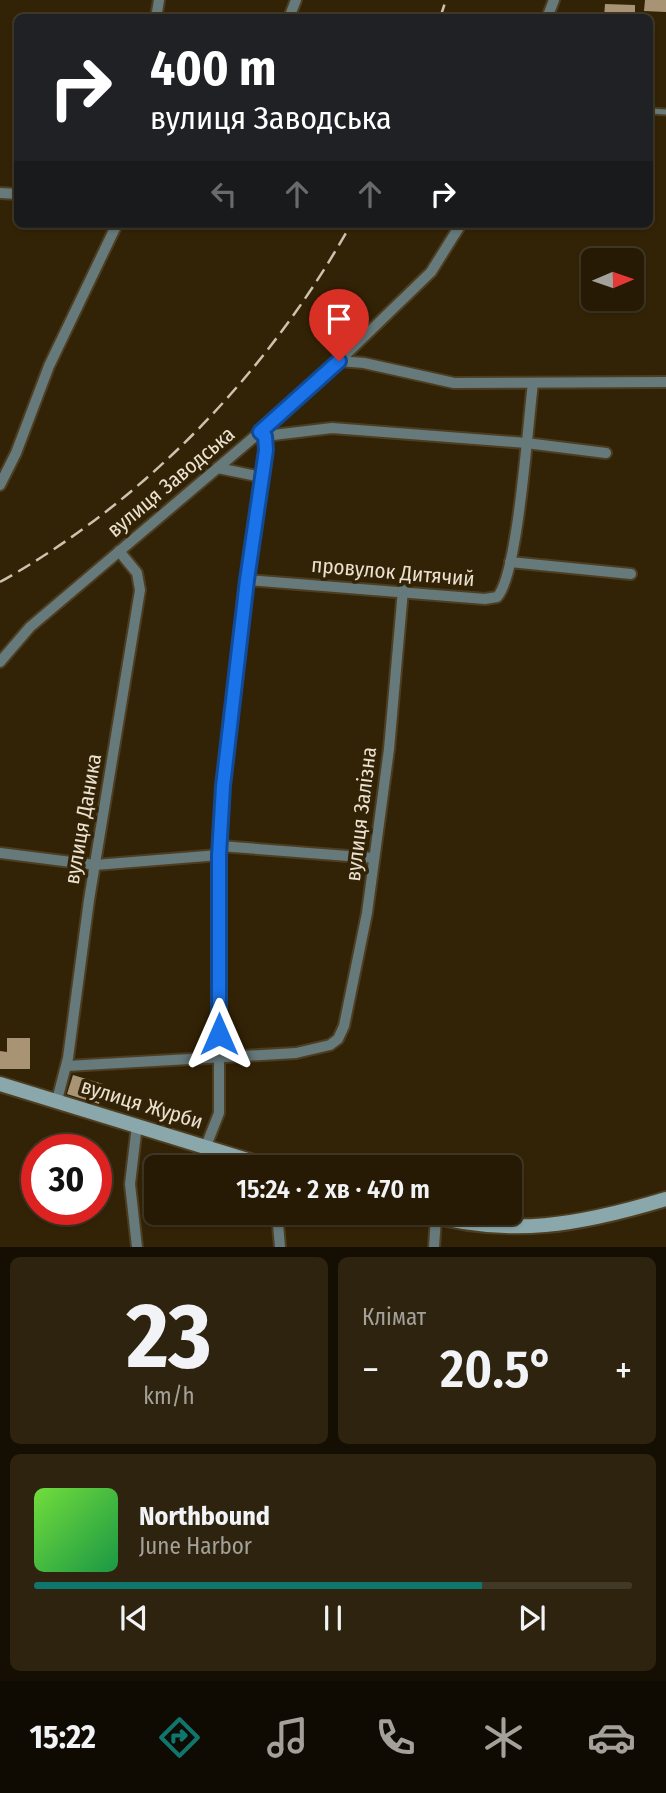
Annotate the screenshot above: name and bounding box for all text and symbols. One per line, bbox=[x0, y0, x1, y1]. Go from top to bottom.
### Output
text: 400 m bbox=[150, 39, 276, 98]
icon: right bbox=[35, 42, 126, 133]
text: вулиця Заводська bbox=[150, 99, 392, 137]
icon: left bbox=[205, 175, 243, 213]
icon: ahead bbox=[278, 175, 316, 213]
icon: ahead bbox=[351, 175, 389, 213]
icon: right bbox=[424, 175, 462, 213]
north arrow bbox=[581, 248, 644, 312]
map controls bbox=[581, 248, 644, 311]
pin bbox=[309, 289, 369, 361]
icon: arrive bbox=[320, 300, 358, 338]
street label: вулиця Заводська bbox=[102, 421, 240, 543]
street label: провулок Дитячий bbox=[310, 552, 476, 592]
street label: вулиця Залізна bbox=[340, 745, 382, 883]
street label: вулиця Даника bbox=[59, 752, 107, 886]
position arrow bbox=[182, 997, 256, 1071]
street label: вулиця Журби bbox=[78, 1073, 206, 1135]
speed limit sign: 30 bbox=[21, 1134, 112, 1225]
text: 15:24 · 2 хв · 470 m bbox=[236, 1174, 430, 1205]
text: 23 bbox=[126, 1282, 212, 1391]
text: Клімат bbox=[362, 1303, 426, 1331]
text: 20.5° bbox=[440, 1338, 554, 1401]
text: − bbox=[362, 1347, 379, 1393]
text: + bbox=[615, 1347, 632, 1393]
text: km/h bbox=[143, 1382, 195, 1410]
text: Northbound bbox=[139, 1501, 270, 1532]
text: June Harbor bbox=[139, 1532, 252, 1560]
icon: previous bbox=[115, 1599, 153, 1637]
icon: pause bbox=[314, 1599, 352, 1637]
icon: next bbox=[513, 1599, 551, 1637]
icon: directions bbox=[155, 1713, 204, 1762]
icon: music bbox=[263, 1713, 312, 1762]
icon: phone bbox=[371, 1713, 420, 1762]
icon: climate bbox=[479, 1713, 528, 1762]
icon: car bbox=[587, 1713, 636, 1762]
text: 15:22 bbox=[30, 1718, 96, 1756]

